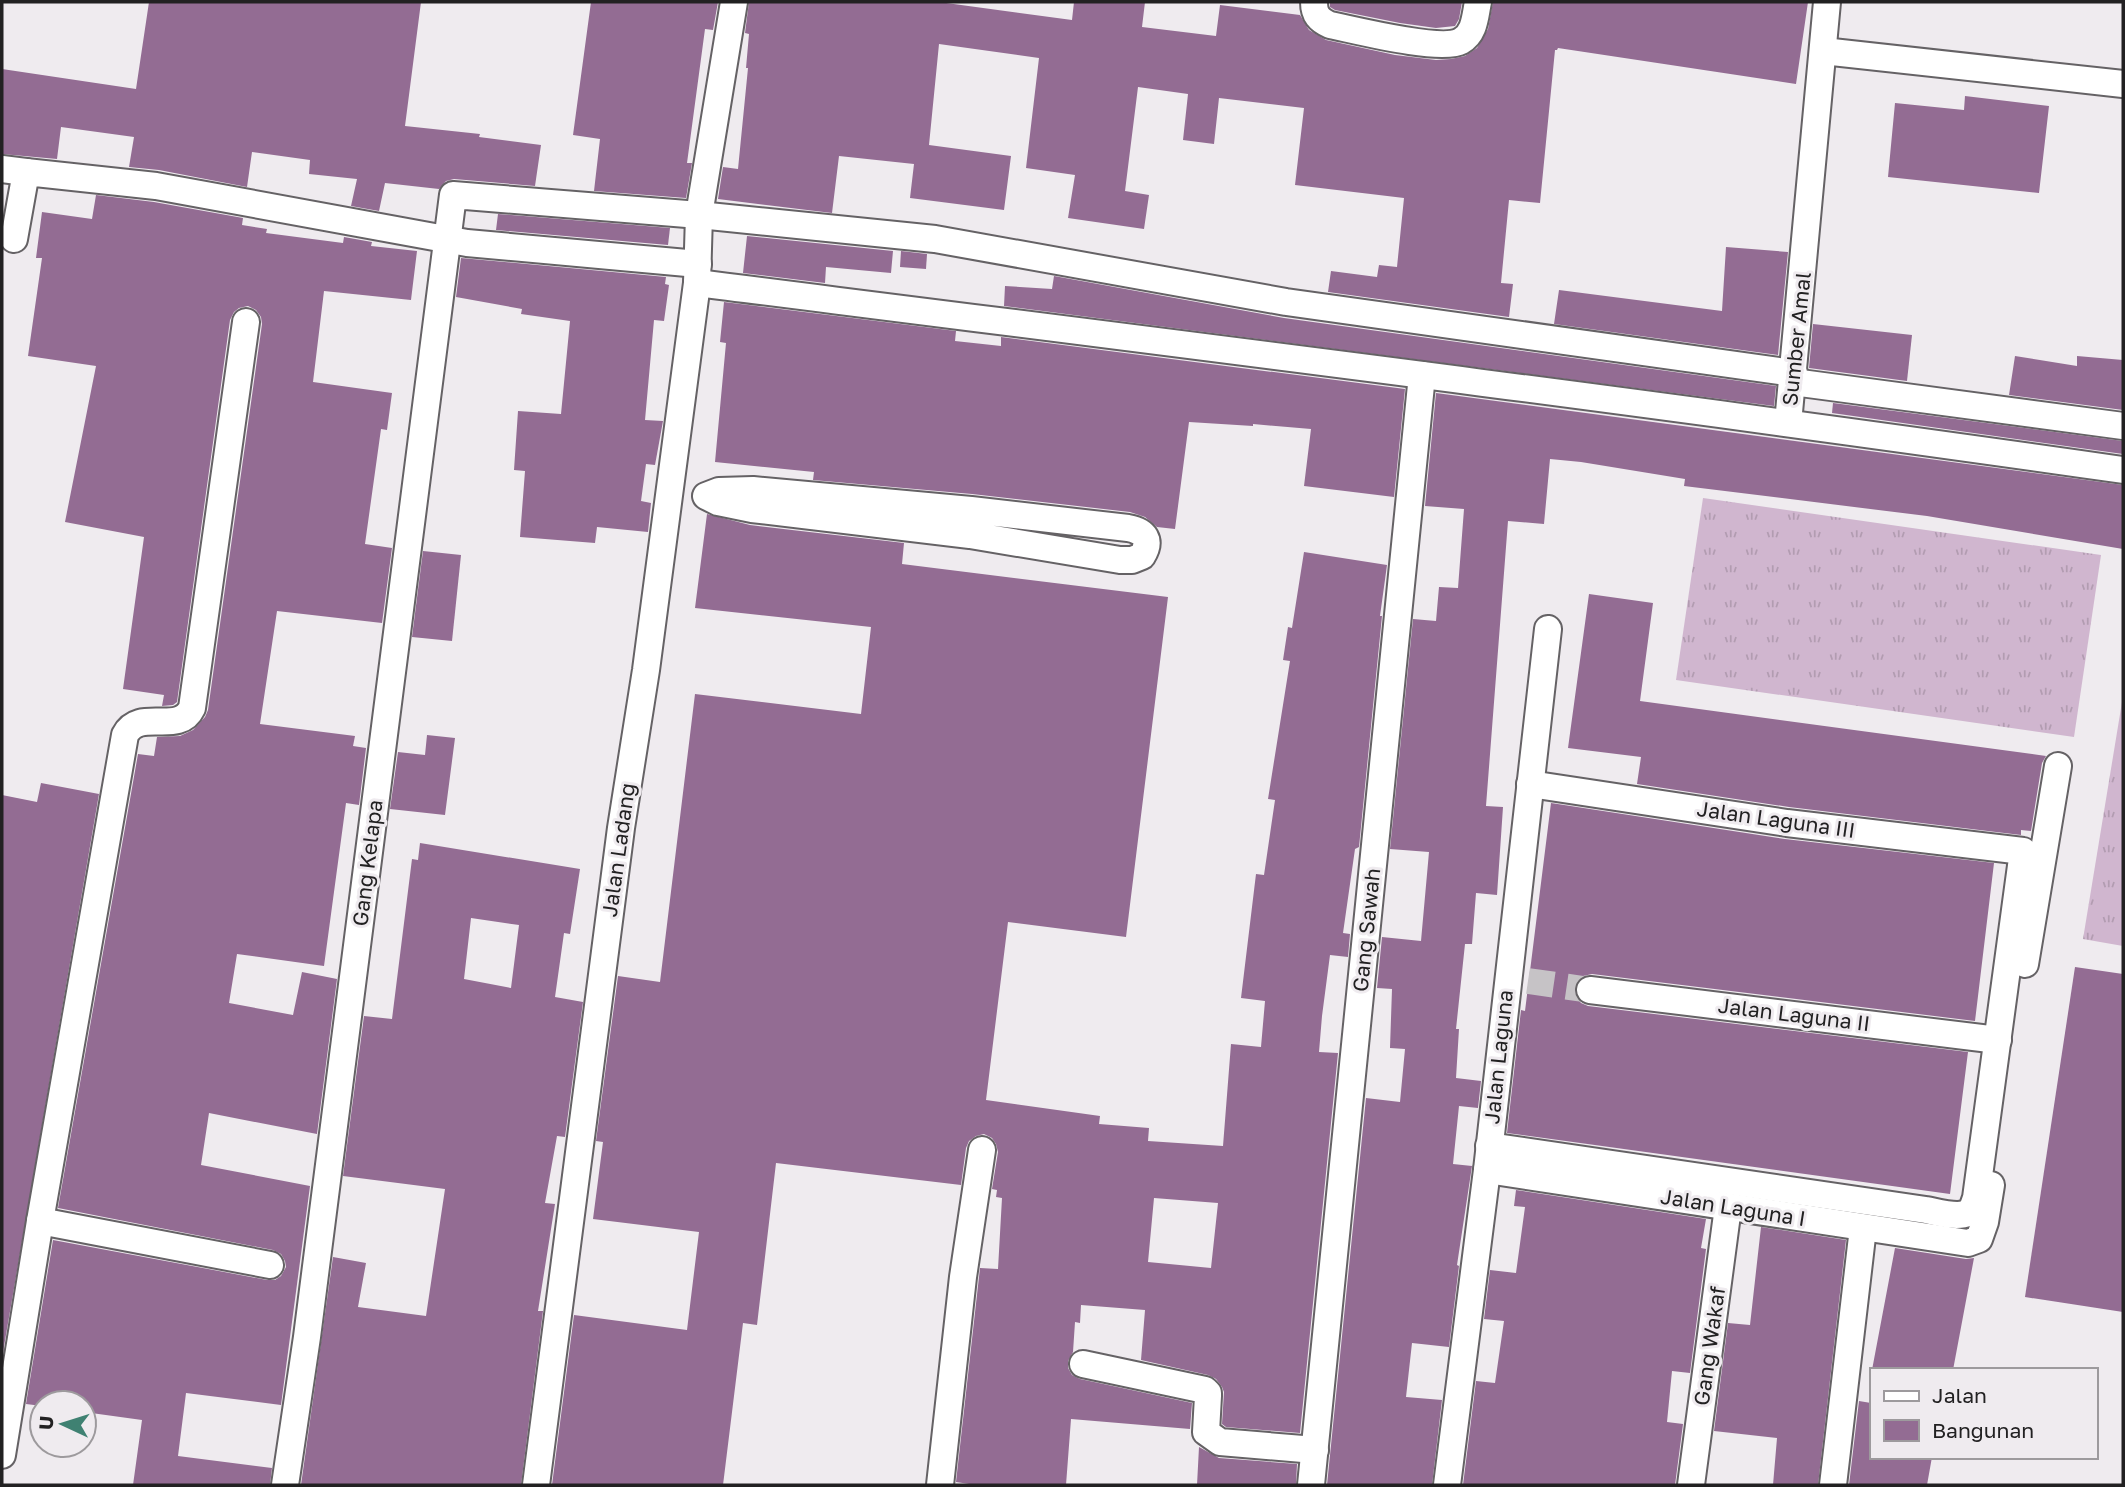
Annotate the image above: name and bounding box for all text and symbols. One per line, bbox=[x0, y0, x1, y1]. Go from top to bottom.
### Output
street label: Sumber Amal bbox=[1776, 271, 1816, 407]
street label: Jalan Ladang bbox=[596, 781, 640, 918]
street label: Jalan Laguna III bbox=[1695, 795, 1857, 843]
street label: Gang Kelapa bbox=[346, 798, 388, 928]
street label: Gang Sawah bbox=[1347, 867, 1385, 993]
street label: Jalan Laguna bbox=[1478, 989, 1518, 1125]
street label: Jalan Laguna II bbox=[1717, 992, 1872, 1036]
street label: Jalan Laguna I bbox=[1659, 1183, 1808, 1231]
street label: Gang Wakaf bbox=[1688, 1284, 1730, 1407]
legend bbox=[1870, 1368, 2097, 1459]
text: Jalan bbox=[1932, 1382, 1987, 1408]
north arrow bbox=[28, 1389, 98, 1459]
text: U bbox=[34, 1415, 57, 1431]
text: Bangunan bbox=[1932, 1417, 2034, 1443]

